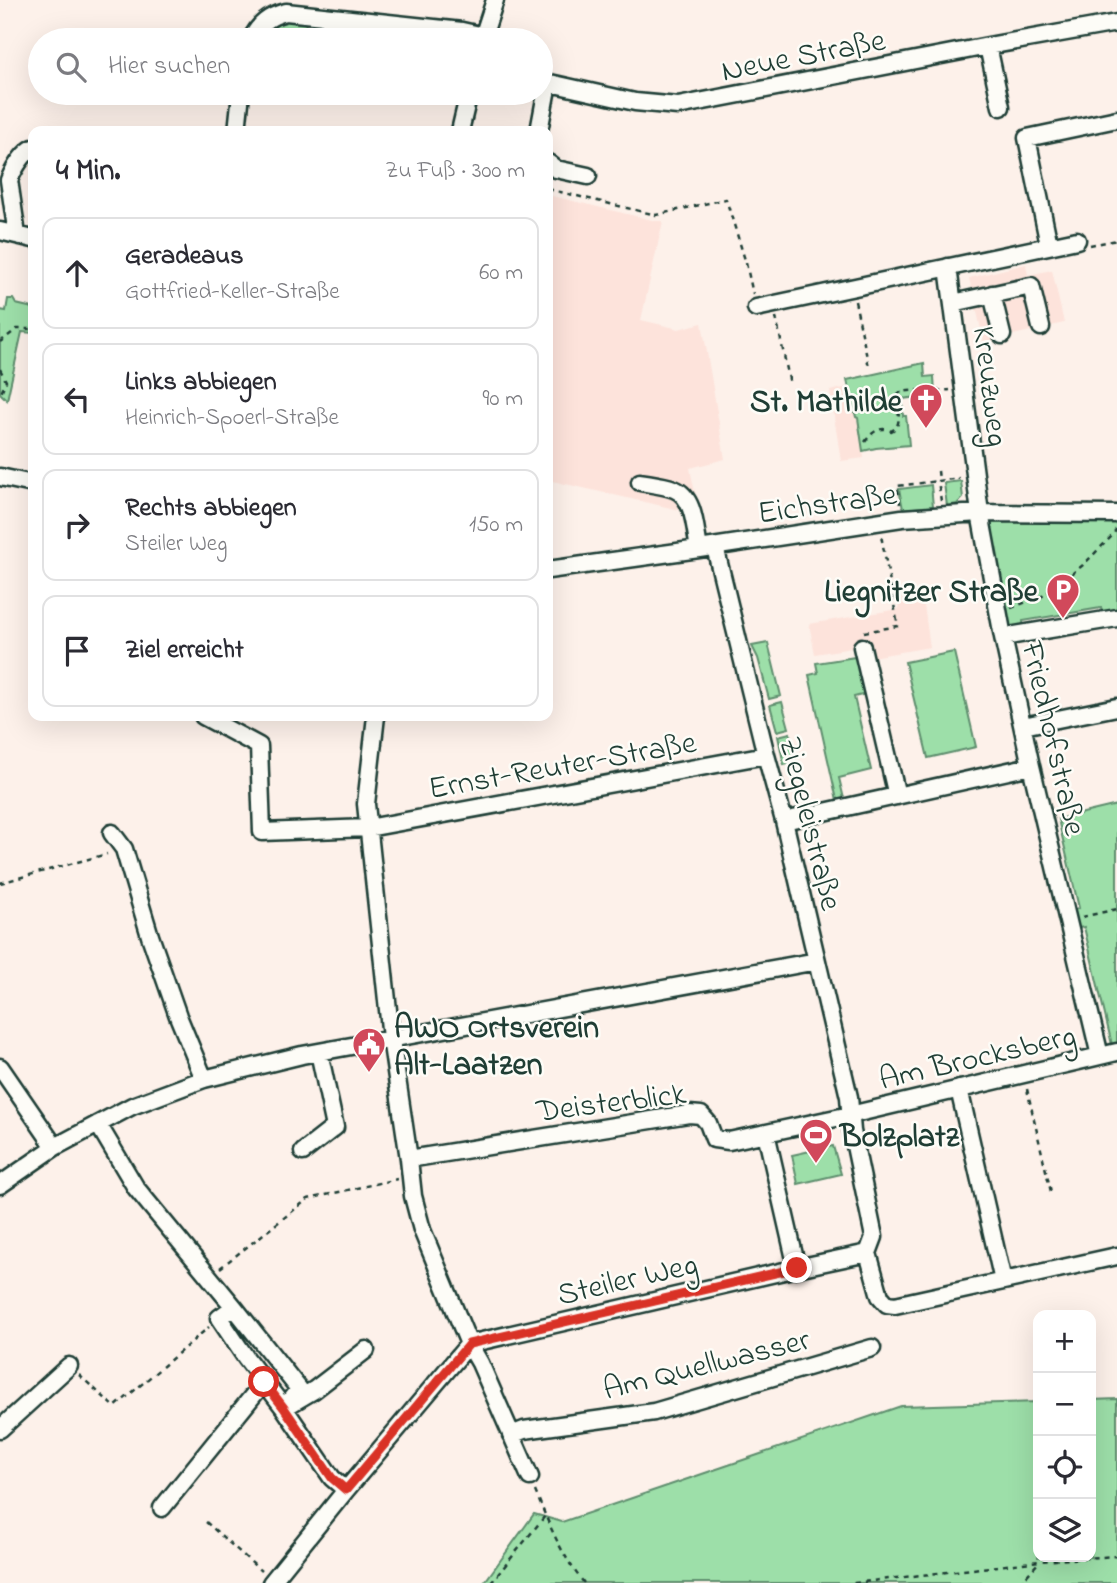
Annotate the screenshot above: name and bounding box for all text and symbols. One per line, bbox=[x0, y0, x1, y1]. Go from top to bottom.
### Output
street label: Neue Straße bbox=[718, 18, 890, 96]
search box bbox=[28, 28, 553, 105]
icon: search bbox=[52, 48, 90, 86]
text: Hier suchen bbox=[108, 48, 230, 86]
text: 4 Min. bbox=[56, 150, 120, 194]
text: Zu Fuß · 300 m bbox=[385, 155, 525, 188]
text: Geradeaus bbox=[125, 238, 243, 276]
icon: ahead bbox=[58, 254, 96, 292]
text: 60 m bbox=[479, 257, 523, 290]
text: Gottfried-Keller-Straße bbox=[125, 276, 340, 309]
street label: Kreuzweg bbox=[958, 323, 1019, 449]
text: Links abbiegen bbox=[125, 364, 276, 402]
icon: left bbox=[58, 380, 96, 418]
place label: St. Mathilde bbox=[750, 380, 904, 427]
church icon: St. Mathilde bbox=[907, 381, 945, 430]
text: 90 m bbox=[483, 383, 523, 416]
text: Heinrich-Spoerl-Straße bbox=[125, 402, 339, 435]
street label: Eichstraße bbox=[755, 472, 901, 538]
text: Rechts abbiegen bbox=[125, 490, 297, 528]
icon: right bbox=[58, 506, 96, 544]
text: 150 m bbox=[469, 509, 523, 542]
text: Steiler Weg bbox=[125, 528, 227, 561]
place label: Liegnitzer Straße bbox=[824, 570, 1040, 618]
parking icon: Liegnitzer Straße bbox=[1044, 571, 1082, 620]
icon: arrive bbox=[58, 632, 96, 670]
text: Ziel erreicht bbox=[125, 632, 244, 670]
street label: Friedhofstraße bbox=[1006, 636, 1097, 841]
street label: Ernst-Reuter-Straße bbox=[425, 721, 701, 814]
street label: Ziegeleistraße bbox=[764, 732, 853, 916]
place label: AWO Ortsverein Alt-Laatzen bbox=[394, 1006, 599, 1090]
street label: Am Brocksberg bbox=[875, 1014, 1081, 1105]
public building icon: AWO Ortsverein Alt-Laatzen bbox=[350, 1025, 388, 1074]
street label: Deisterblick bbox=[533, 1072, 690, 1137]
place label: Bolzplatz bbox=[838, 1115, 960, 1162]
sports icon: Bolzplatz bbox=[797, 1116, 835, 1165]
street label: Steiler Weg bbox=[553, 1242, 703, 1320]
route end bbox=[781, 1252, 812, 1283]
map controls bbox=[1033, 1310, 1096, 1562]
button: + bbox=[1033, 1310, 1096, 1373]
street label: Am Quellwasser bbox=[599, 1318, 815, 1415]
route start bbox=[248, 1366, 279, 1397]
button: − bbox=[1033, 1373, 1096, 1436]
button: locate bbox=[1033, 1436, 1096, 1499]
button: layers bbox=[1033, 1499, 1096, 1562]

